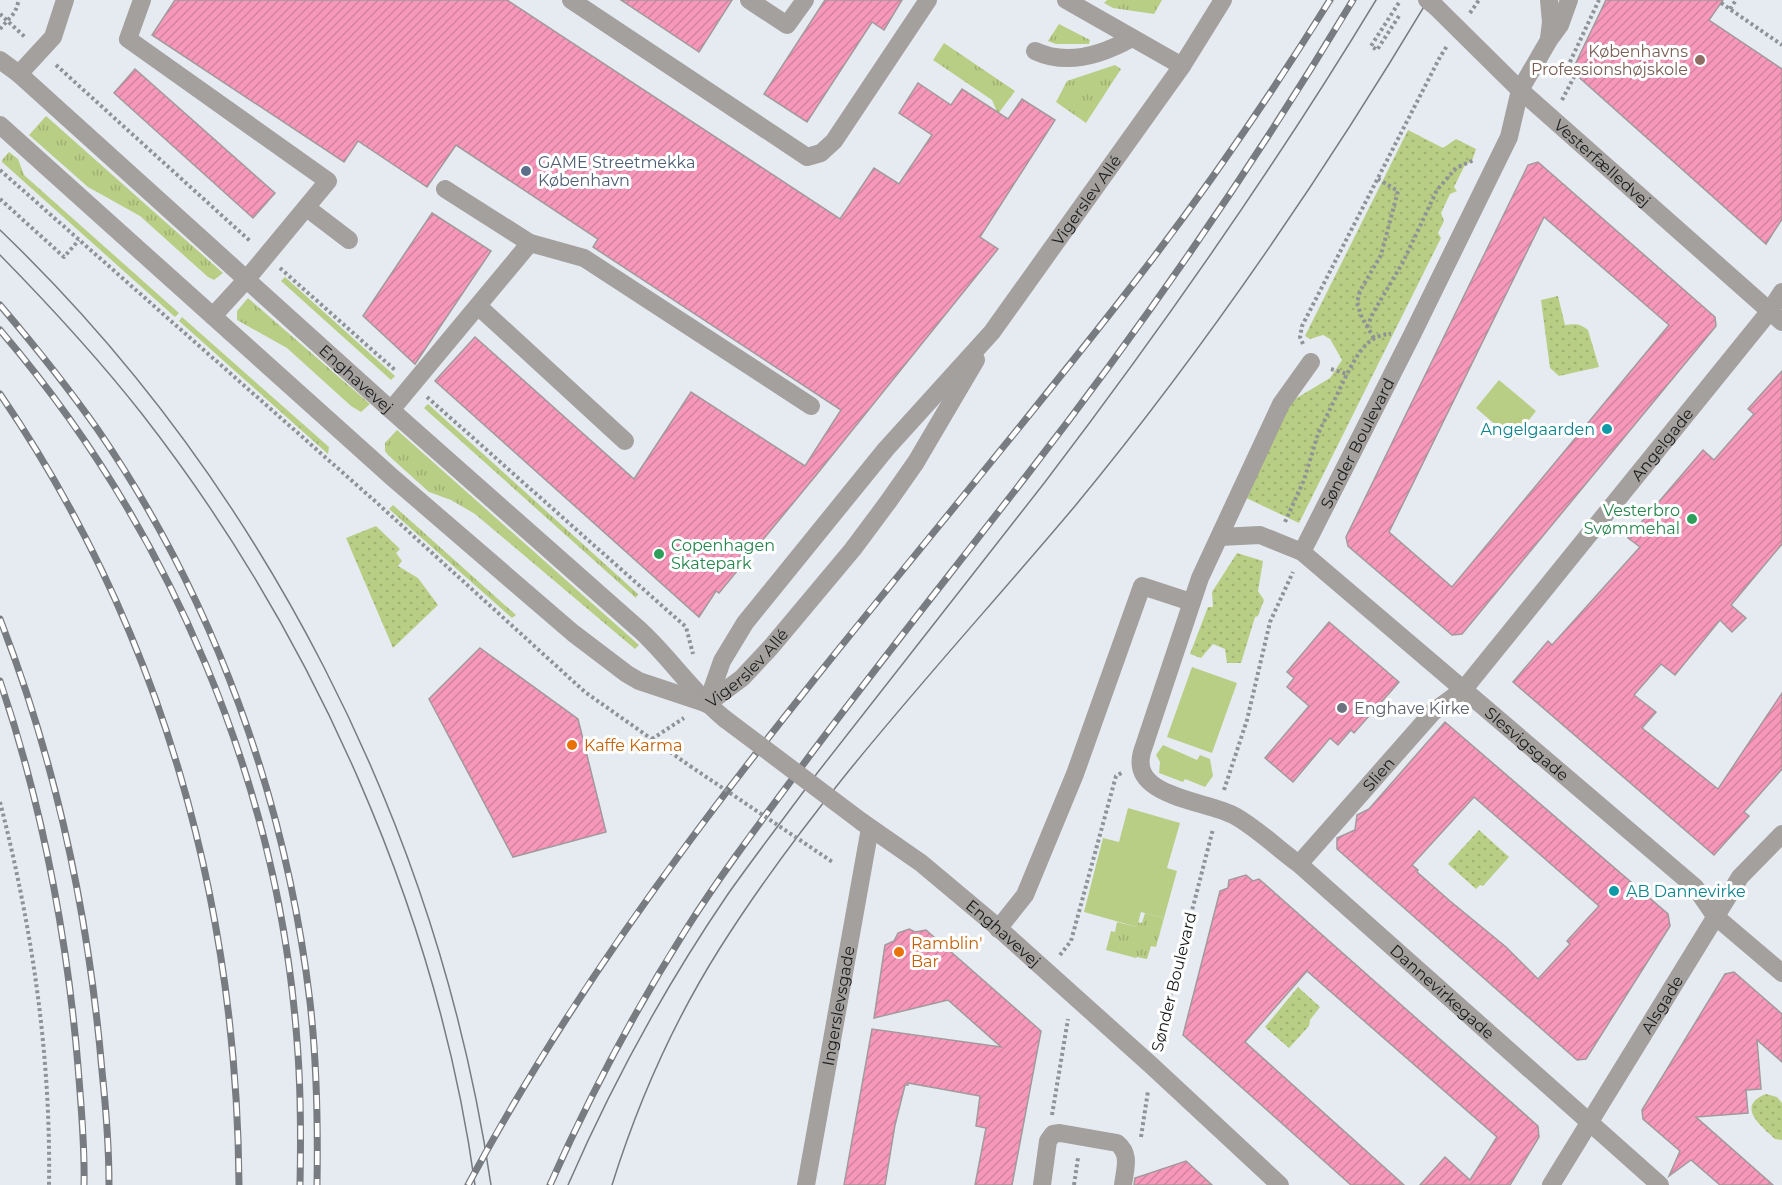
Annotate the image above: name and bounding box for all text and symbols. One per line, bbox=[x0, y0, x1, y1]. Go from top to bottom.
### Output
place label: Københavns Professionshøjskole bbox=[1531, 42, 1688, 79]
marker: Københavns Professionshøjskole bbox=[1693, 53, 1707, 67]
street label: Vesterfælledvej bbox=[1550, 115, 1655, 211]
street label: Vigerslev Allé bbox=[1048, 151, 1125, 249]
place label: GAME Streetmekka København bbox=[538, 153, 695, 190]
marker: GAME Streetmekka København bbox=[519, 164, 533, 178]
street label: Enghavevej bbox=[315, 340, 397, 417]
street label: Sønder Boulevard bbox=[1316, 375, 1398, 511]
street label: Angelgade bbox=[1627, 404, 1697, 485]
place label: Angelgaarden bbox=[1480, 420, 1595, 439]
marker: Angelgaarden bbox=[1600, 422, 1614, 436]
place label: Vesterbro Svømmehal bbox=[1584, 501, 1680, 538]
marker: Vesterbro Svømmehal bbox=[1685, 512, 1699, 526]
place label: Copenhagen Skatepark bbox=[671, 536, 775, 573]
marker: Copenhagen Skatepark bbox=[652, 547, 666, 561]
street label: Vigerslev Allé bbox=[702, 625, 792, 711]
place label: Enghave Kirke bbox=[1354, 699, 1470, 718]
marker: Enghave Kirke bbox=[1335, 701, 1349, 715]
street label: Slesvigsgade bbox=[1481, 703, 1573, 785]
place label: Kaffe Karma bbox=[584, 736, 683, 755]
marker: Kaffe Karma bbox=[565, 738, 579, 752]
street label: Slien bbox=[1358, 753, 1398, 795]
place label: AB Dannevirke bbox=[1626, 882, 1746, 901]
marker: AB Dannevirke bbox=[1607, 884, 1621, 898]
street label: Enghavevej bbox=[962, 895, 1045, 971]
street label: Sønder Boulevard bbox=[1147, 910, 1201, 1054]
place label: Ramblin' Bar bbox=[911, 934, 982, 971]
street label: Dannevirkegade bbox=[1386, 940, 1498, 1043]
street label: Ingerslevsgade bbox=[818, 944, 858, 1067]
marker: Ramblin' Bar bbox=[892, 945, 906, 959]
street label: Alsgade bbox=[1637, 972, 1687, 1037]

